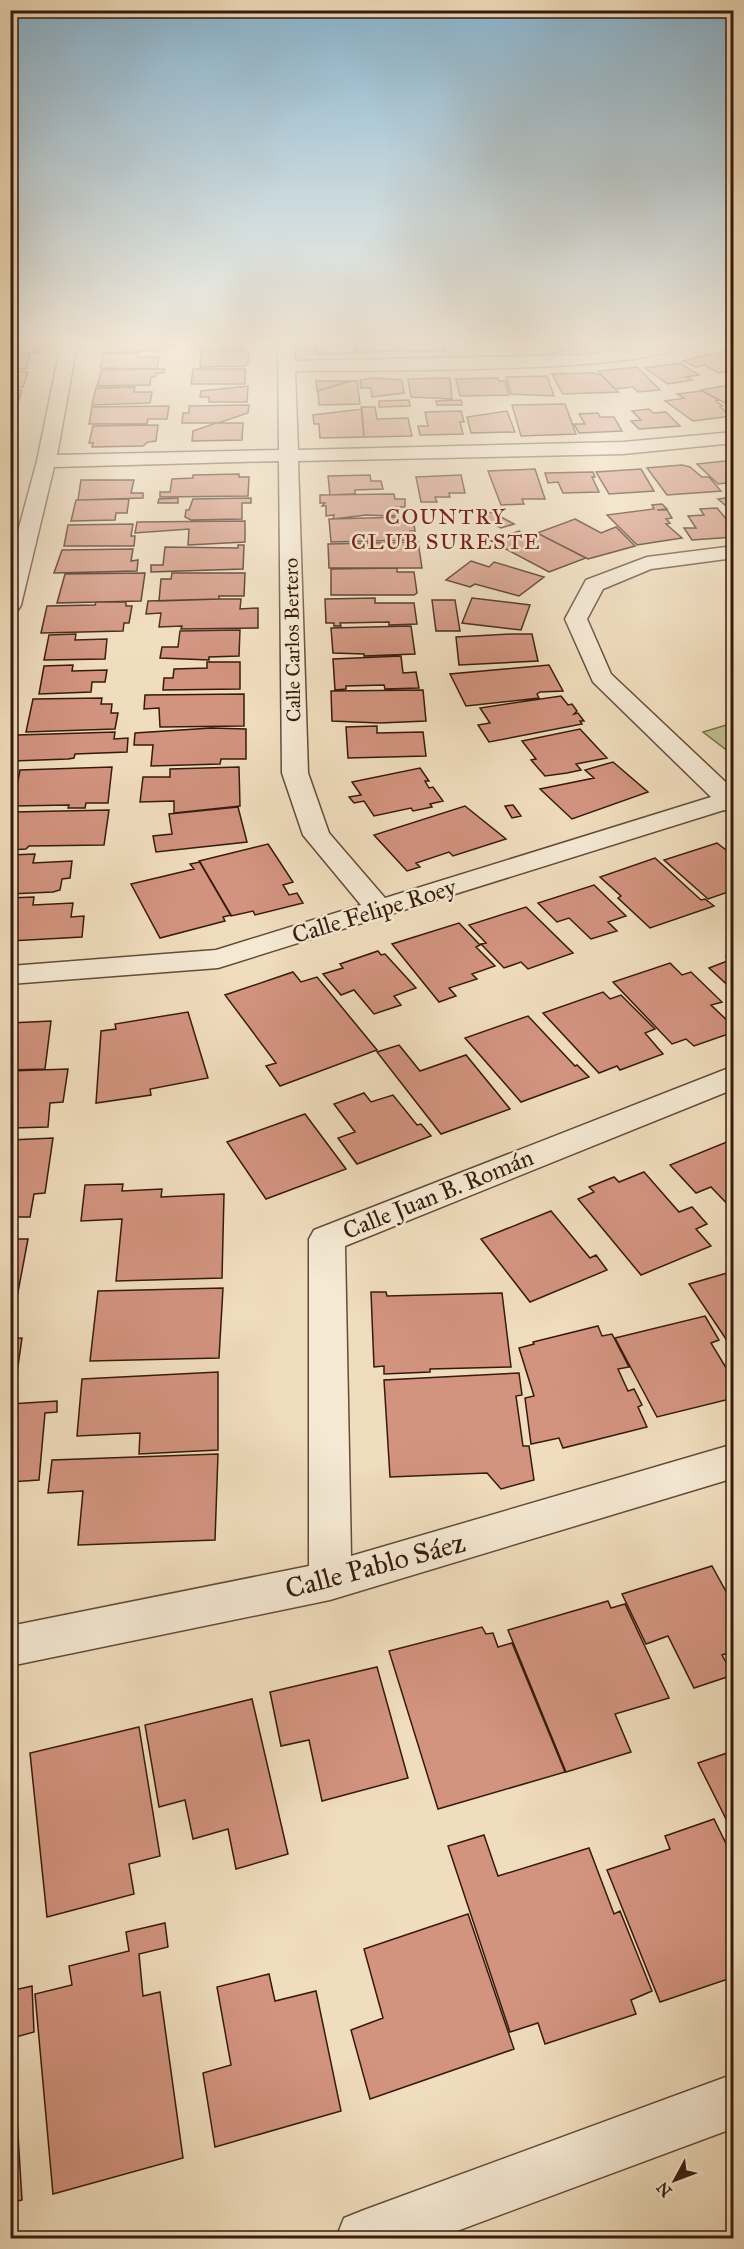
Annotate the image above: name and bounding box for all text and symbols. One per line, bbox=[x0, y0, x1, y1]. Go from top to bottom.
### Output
district label: COUNTRY CLUB SURESTE bbox=[351, 503, 541, 555]
street label: Calle Carlos Bertero bbox=[279, 558, 305, 722]
street label: Calle Felipe Roey bbox=[288, 872, 460, 950]
street label: Calle Juan B. Román bbox=[338, 1142, 538, 1246]
street label: Calle Pablo Sáez bbox=[281, 1525, 469, 1606]
north arrow bbox=[645, 2150, 705, 2210]
text: N bbox=[652, 2178, 676, 2201]

